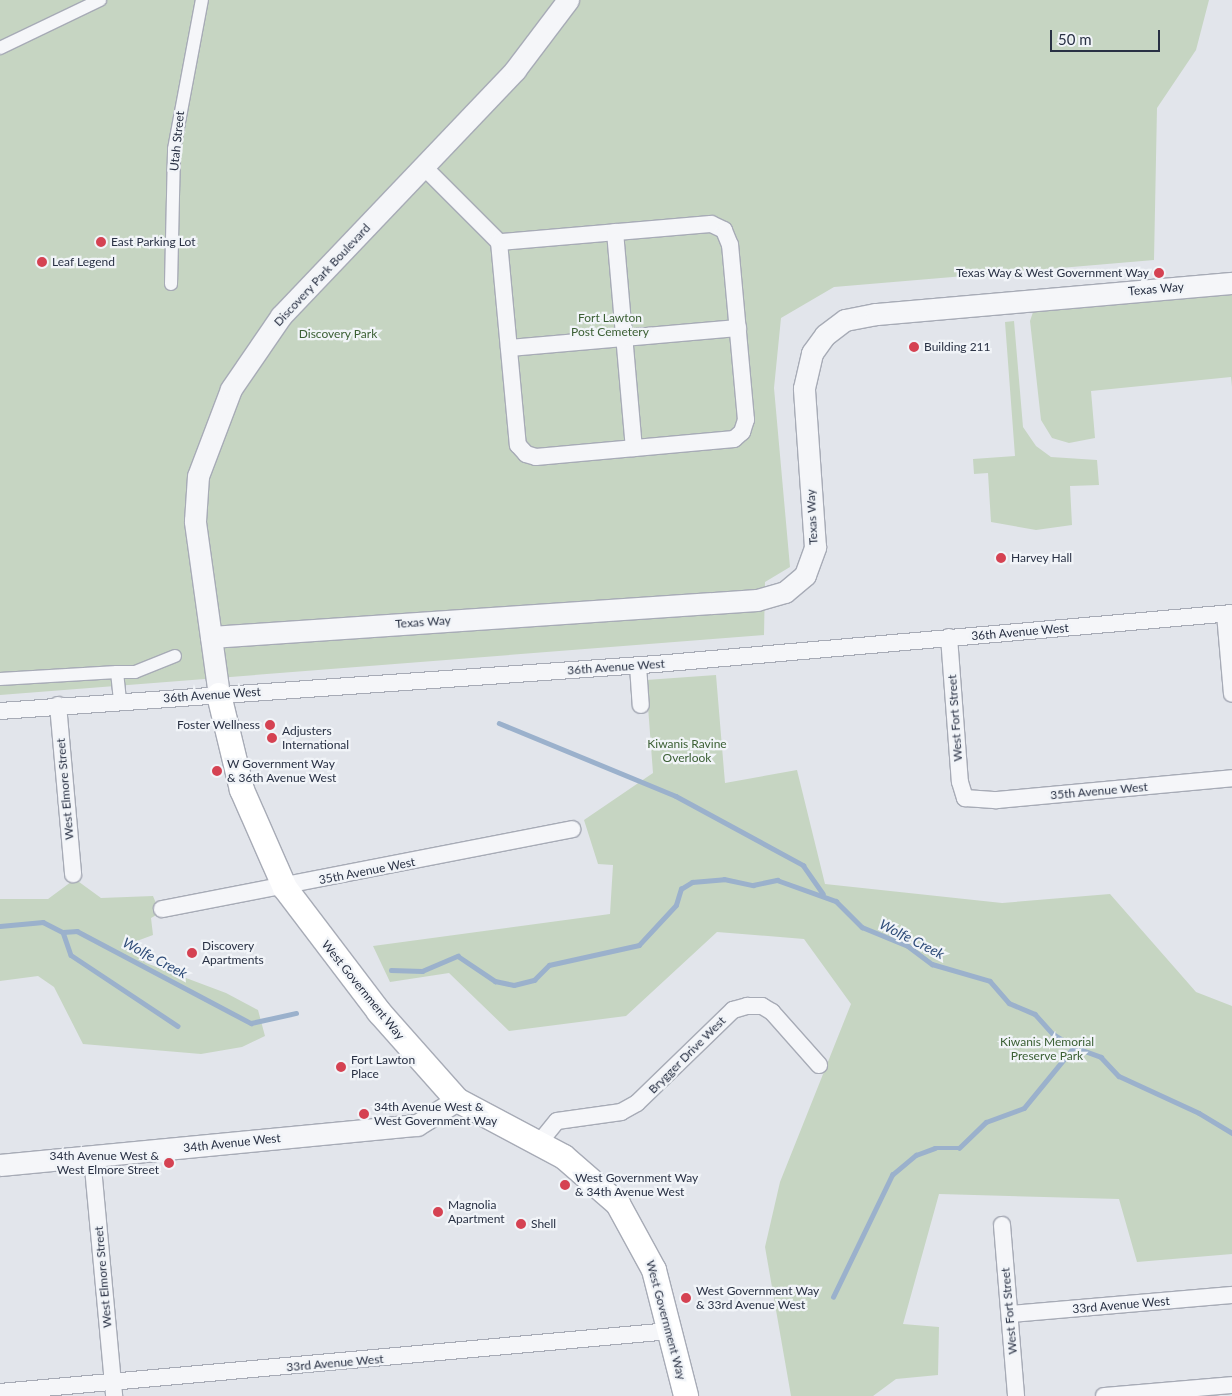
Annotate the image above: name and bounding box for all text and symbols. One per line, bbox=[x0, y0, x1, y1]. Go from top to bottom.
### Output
scale bar bbox=[1052, 20, 1162, 52]
text: 50 m bbox=[1058, 30, 1092, 48]
street label: Utah Street bbox=[167, 110, 187, 172]
street label: Discovery Park Boulevard bbox=[271, 221, 373, 329]
place label: East Parking Lot bbox=[111, 235, 195, 249]
marker: East Parking Lot bbox=[95, 236, 107, 248]
place label: Leaf Legend bbox=[52, 255, 115, 269]
marker: Leaf Legend bbox=[36, 256, 48, 268]
place label: Texas Way & West Government Way bbox=[955, 266, 1149, 280]
marker: Texas Way & West Government Way bbox=[1153, 267, 1165, 279]
street label: Texas Way bbox=[1128, 279, 1184, 299]
park label: Fort Lawton Post Cemetery bbox=[571, 311, 649, 339]
park label: Discovery Park bbox=[299, 327, 377, 341]
place label: Building 211 bbox=[924, 340, 991, 354]
marker: Building 211 bbox=[908, 341, 920, 353]
street label: Texas Way bbox=[803, 489, 821, 545]
place label: Harvey Hall bbox=[1011, 551, 1072, 565]
marker: Harvey Hall bbox=[995, 552, 1007, 564]
street label: Texas Way bbox=[395, 613, 451, 631]
street label: 36th Avenue West bbox=[970, 621, 1070, 643]
street label: 36th Avenue West bbox=[566, 656, 666, 678]
street label: West Fort Street bbox=[945, 674, 965, 762]
street label: 36th Avenue West bbox=[162, 684, 262, 706]
place label: Foster Wellness bbox=[177, 718, 260, 732]
marker: Foster Wellness bbox=[264, 719, 276, 731]
place label: Adjusters International bbox=[282, 724, 349, 752]
marker: Adjusters International bbox=[266, 732, 278, 744]
street label: West Elmore Street bbox=[53, 737, 77, 841]
park label: Kiwanis Ravine Overlook bbox=[647, 737, 727, 765]
place label: W Government Way & 36th Avenue West bbox=[227, 757, 337, 785]
marker: W Government Way & 36th Avenue West bbox=[211, 765, 223, 777]
street label: 35th Avenue West bbox=[1049, 780, 1149, 802]
street label: 35th Avenue West bbox=[317, 855, 417, 887]
water label: Wolfe Creek bbox=[877, 916, 947, 962]
water label: Wolfe Creek bbox=[120, 934, 190, 982]
street label: West Government Way bbox=[319, 938, 407, 1042]
place label: Discovery Apartments bbox=[202, 939, 264, 967]
marker: Discovery Apartments bbox=[186, 947, 198, 959]
street label: Brygger Drive West bbox=[645, 1013, 729, 1097]
park label: Kiwanis Memorial Preserve Park bbox=[1000, 1035, 1094, 1063]
place label: Fort Lawton Place bbox=[351, 1053, 415, 1081]
marker: Fort Lawton Place bbox=[335, 1061, 347, 1073]
place label: 34th Avenue West & West Government Way bbox=[374, 1100, 497, 1128]
marker: 34th Avenue West & West Government Way bbox=[358, 1108, 370, 1120]
street label: 34th Avenue West bbox=[182, 1131, 282, 1155]
place label: 34th Avenue West & West Elmore Street bbox=[49, 1149, 159, 1177]
marker: 34th Avenue West & West Elmore Street bbox=[163, 1157, 175, 1169]
place label: West Government Way & 34th Avenue West bbox=[575, 1171, 698, 1199]
marker: West Government Way & 34th Avenue West bbox=[559, 1179, 571, 1191]
place label: Magnolia Apartment bbox=[448, 1198, 505, 1226]
marker: Magnolia Apartment bbox=[432, 1206, 444, 1218]
place label: Shell bbox=[531, 1217, 556, 1231]
marker: Shell bbox=[515, 1218, 527, 1230]
street label: West Elmore Street bbox=[91, 1225, 115, 1329]
street label: West Government Way bbox=[643, 1259, 689, 1381]
street label: West Fort Street bbox=[998, 1267, 1020, 1355]
place label: West Government Way & 33rd Avenue West bbox=[696, 1284, 819, 1312]
marker: West Government Way & 33rd Avenue West bbox=[680, 1292, 692, 1304]
street label: 33rd Avenue West bbox=[1071, 1294, 1171, 1316]
street label: 33rd Avenue West bbox=[285, 1352, 385, 1374]

